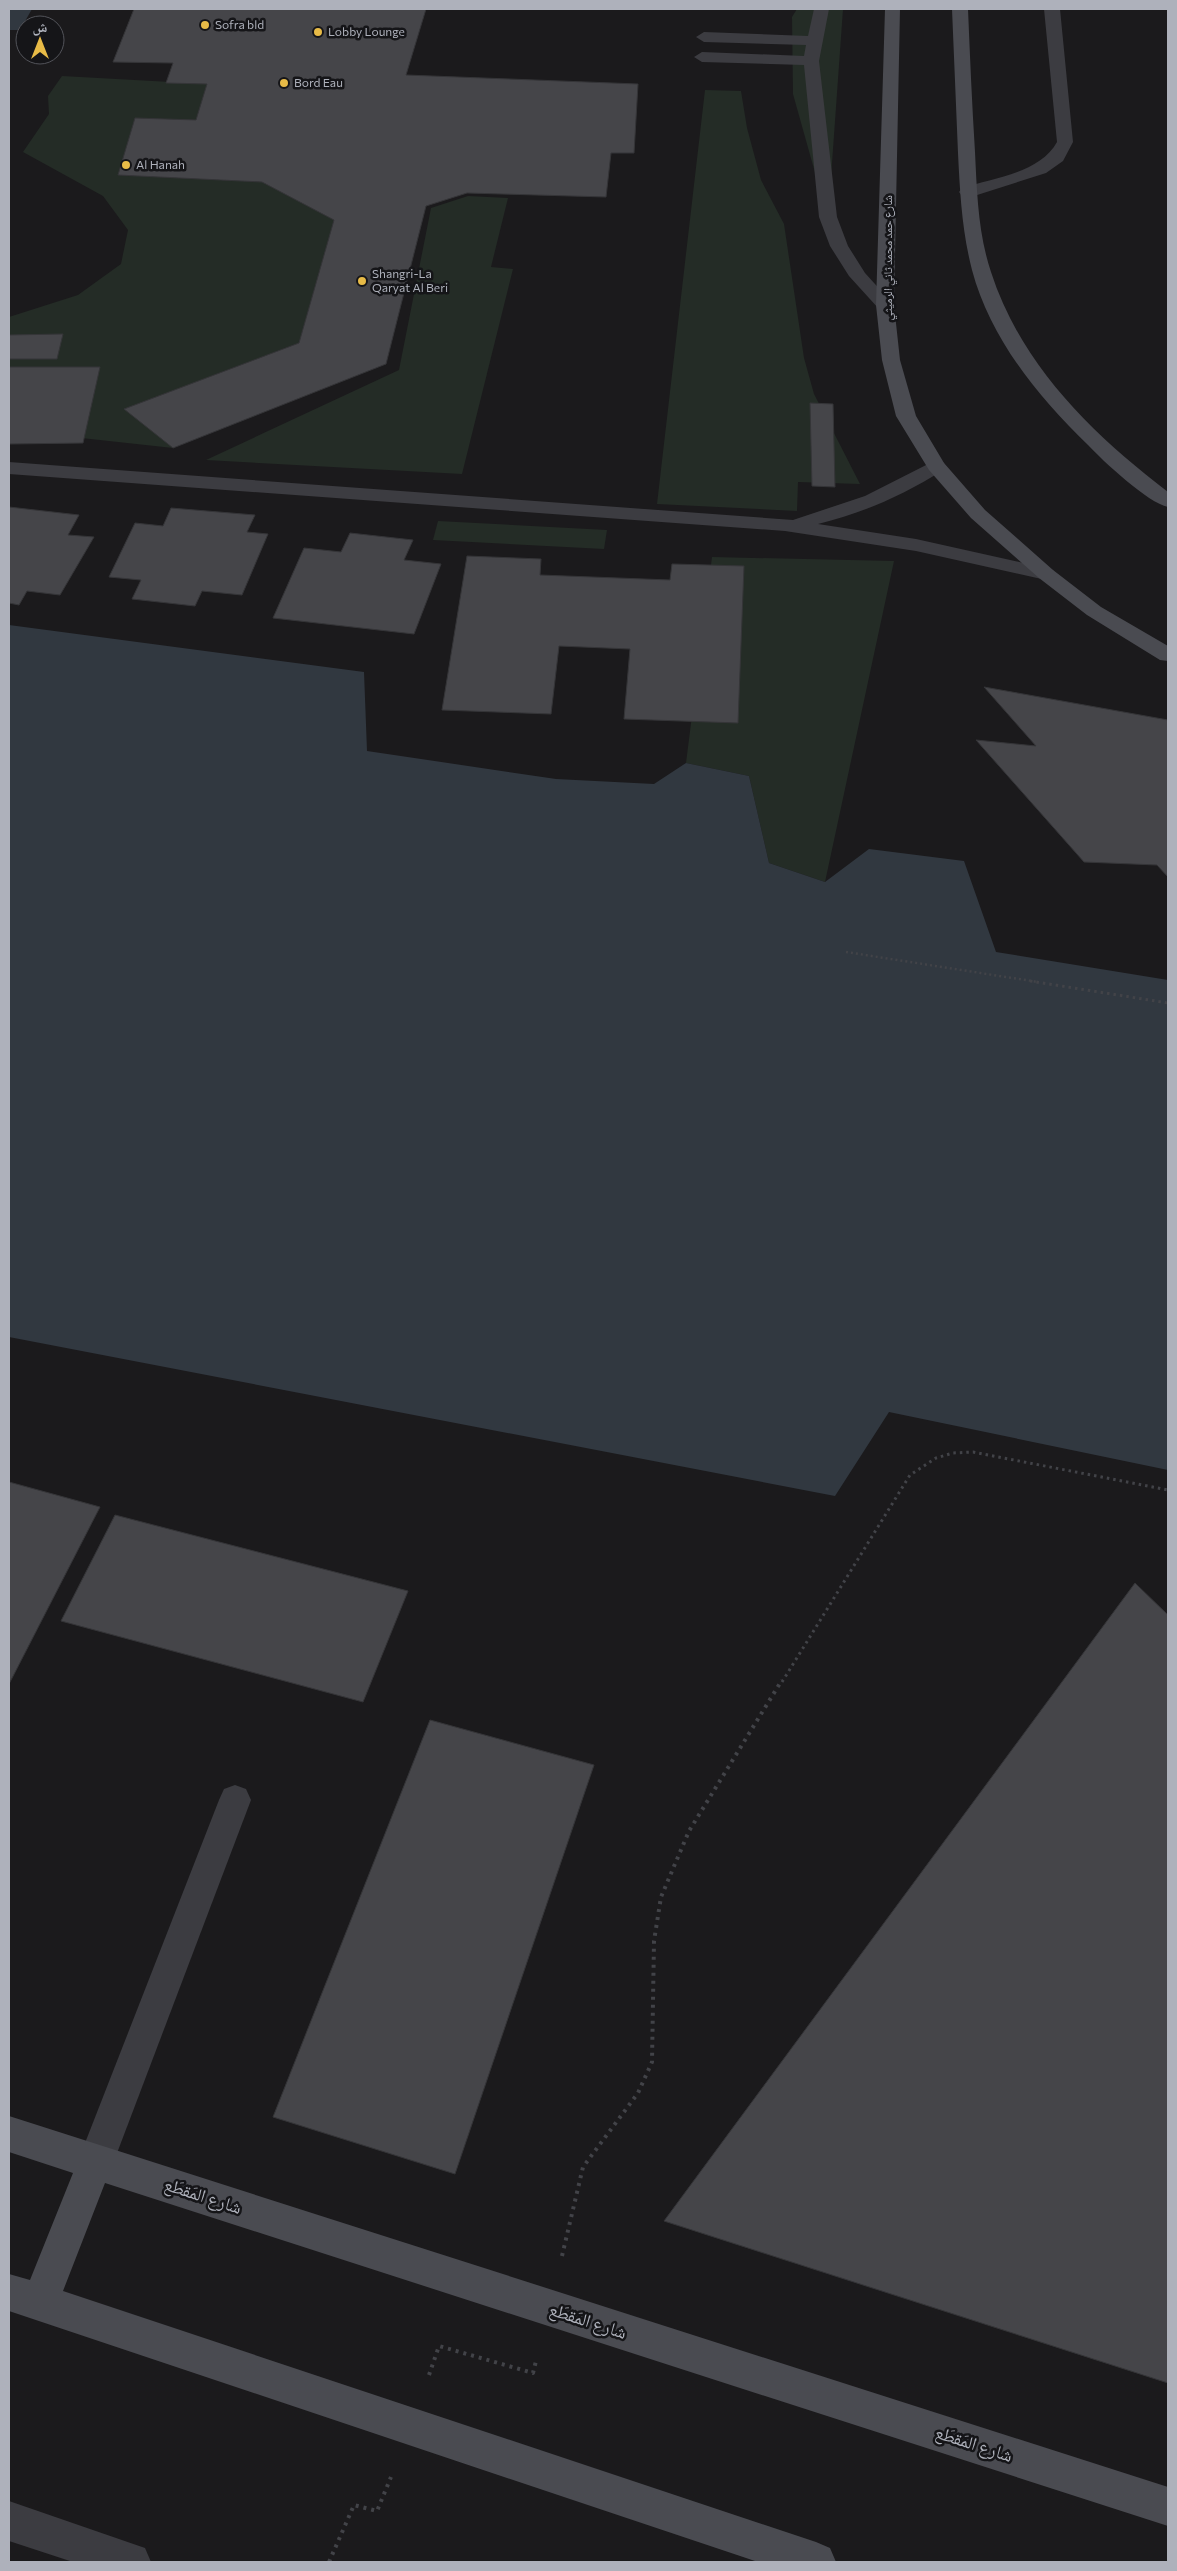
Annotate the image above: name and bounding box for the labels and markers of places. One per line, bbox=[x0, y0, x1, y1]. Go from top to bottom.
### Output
place label: Sofra bld bbox=[215, 17, 264, 31]
marker: Sofra bld bbox=[199, 19, 211, 31]
place label: Lobby Lounge bbox=[328, 24, 405, 38]
marker: Lobby Lounge bbox=[312, 26, 324, 38]
place label: Bord Eau bbox=[294, 75, 343, 89]
marker: Bord Eau bbox=[278, 77, 290, 89]
place label: Al Hanah bbox=[136, 157, 185, 171]
marker: Al Hanah bbox=[120, 159, 132, 171]
place label: Shangri-La Qaryat Al Beri bbox=[372, 266, 448, 294]
marker: Shangri-La Qaryat Al Beri bbox=[356, 275, 368, 287]

